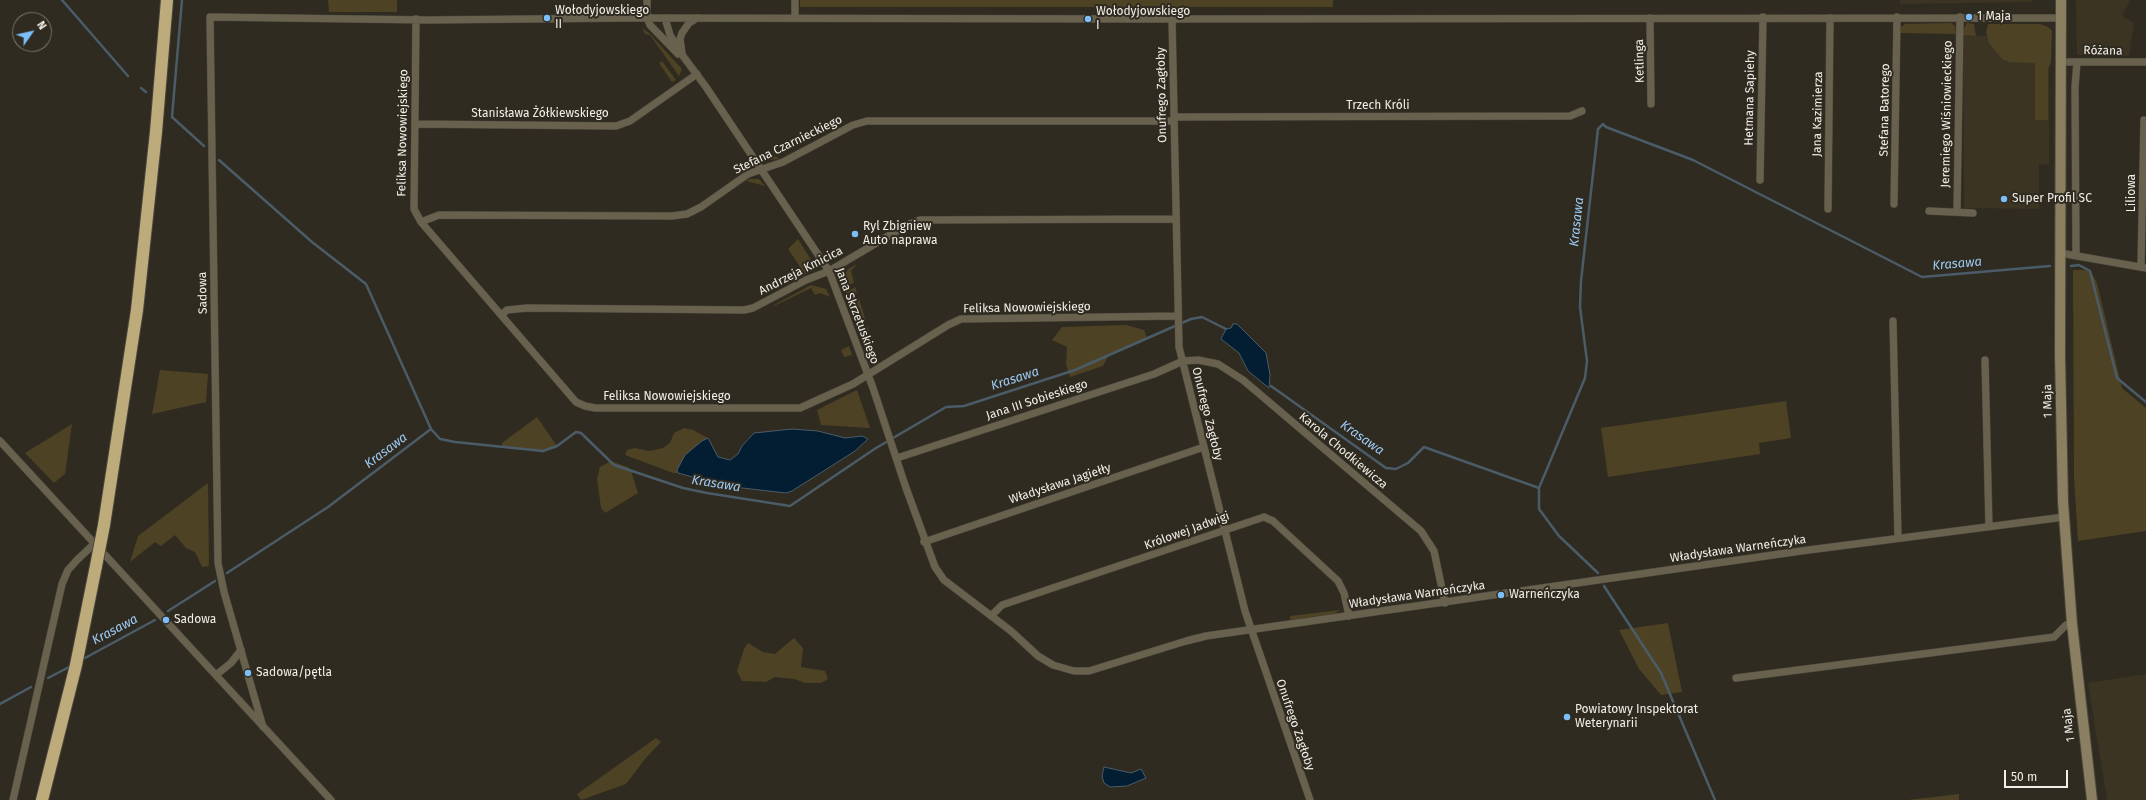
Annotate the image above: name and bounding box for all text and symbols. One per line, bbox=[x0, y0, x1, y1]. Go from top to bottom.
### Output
place label: Wołodyjowskiego II bbox=[555, 4, 649, 32]
place label: Wołodyjowskiego I bbox=[1096, 5, 1190, 33]
place label: 1 Maja bbox=[1977, 10, 2011, 24]
north arrow bbox=[12, 12, 52, 52]
marker: 1 Maja bbox=[1964, 12, 1974, 22]
marker: Wołodyjowskiego II bbox=[542, 13, 552, 23]
marker: Wołodyjowskiego I bbox=[1083, 14, 1093, 24]
text: N bbox=[34, 19, 49, 32]
street label: Ketlinga bbox=[1632, 39, 1648, 83]
street label: Jeremiego Wiśniowieckiego bbox=[1939, 40, 1955, 188]
street label: Różana bbox=[2083, 43, 2123, 59]
street label: Onufrego Zagłoby bbox=[1154, 47, 1170, 143]
street label: Hetmana Sapiehy bbox=[1742, 50, 1758, 146]
street label: Stefana Batorego bbox=[1877, 63, 1893, 157]
street label: Feliksa Nowowiejskiego bbox=[395, 69, 411, 197]
street label: Jana Kazimierza bbox=[1810, 71, 1826, 157]
street label: Trzech Króli bbox=[1346, 99, 1410, 113]
street label: Stanisława Żółkiewskiego bbox=[471, 107, 609, 121]
street label: Stefana Czarnieckiego bbox=[731, 112, 845, 178]
street label: Liliowa bbox=[2125, 174, 2139, 212]
place label: Super Profil SC bbox=[2012, 192, 2092, 206]
marker: Super Profil SC bbox=[1999, 194, 2009, 204]
water label: Krasawa bbox=[1567, 197, 1587, 247]
place label: Ryl Zbigniew Auto naprawa bbox=[863, 220, 938, 248]
marker: Ryl Zbigniew Auto naprawa bbox=[850, 229, 860, 239]
street label: Andrzeja Kmicica bbox=[757, 244, 845, 298]
water label: Krasawa bbox=[1932, 254, 1982, 274]
street label: Jana Skrzetuskiego bbox=[832, 266, 882, 366]
street label: Sadowa bbox=[195, 272, 211, 314]
street label: Feliksa Nowowiejskiego bbox=[963, 300, 1091, 316]
water label: Krasawa bbox=[989, 364, 1041, 394]
street label: Onufrego Zagłoby bbox=[1188, 366, 1226, 462]
street label: Jana III Sobieskiego bbox=[984, 377, 1090, 423]
street label: 1 Maja bbox=[2041, 384, 2055, 418]
street label: Feliksa Nowowiejskiego bbox=[603, 390, 731, 404]
street label: Karola Chodkiewicza bbox=[1296, 410, 1390, 492]
water label: Krasawa bbox=[1337, 417, 1387, 459]
water label: Krasawa bbox=[362, 430, 410, 472]
street label: Władysława Jagiełły bbox=[1007, 461, 1113, 507]
water label: Krasawa bbox=[690, 472, 742, 496]
street label: Królowej Jadwigi bbox=[1142, 509, 1232, 553]
street label: Władysława Warneńczyka bbox=[1669, 532, 1807, 566]
street label: Władysława Warneńczyka bbox=[1348, 578, 1486, 612]
place label: Warneńczyka bbox=[1509, 588, 1580, 602]
marker: Warneńczyka bbox=[1496, 590, 1506, 600]
water label: Krasawa bbox=[89, 611, 141, 649]
place label: Sadowa bbox=[174, 613, 216, 627]
marker: Sadowa bbox=[161, 615, 171, 625]
place label: Sadowa/pętla bbox=[256, 666, 332, 680]
marker: Sadowa/pętla bbox=[243, 668, 253, 678]
street label: Onufrego Zagłoby bbox=[1273, 677, 1317, 773]
place label: Powiatowy Inspektorat Weterynarii bbox=[1575, 703, 1698, 731]
street label: 1 Maja bbox=[2060, 707, 2078, 743]
marker: Powiatowy Inspektorat Weterynarii bbox=[1562, 712, 1572, 722]
scale bar bbox=[2006, 762, 2070, 788]
text: 50 m bbox=[2011, 770, 2037, 784]

